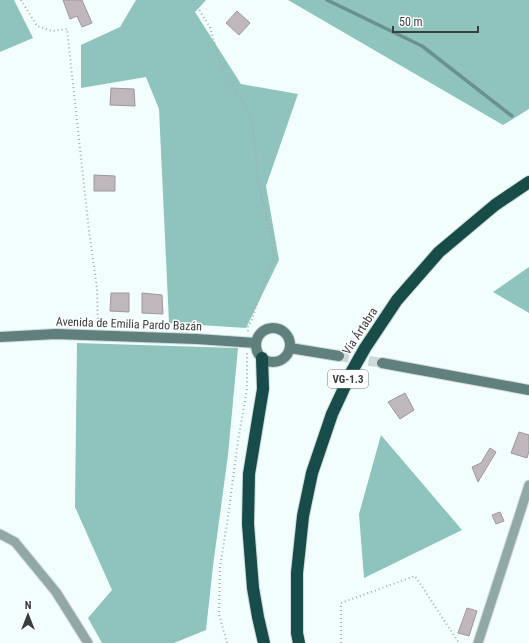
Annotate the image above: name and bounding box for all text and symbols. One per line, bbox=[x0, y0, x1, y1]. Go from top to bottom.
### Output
scale bar bbox=[393, 8, 478, 34]
text: 50 m bbox=[399, 15, 423, 29]
street label: Vía Ártabra bbox=[339, 304, 381, 357]
street label: Avenida de Emilia Pardo Bazán bbox=[56, 314, 202, 334]
road number: VG-1.3 bbox=[328, 370, 368, 388]
north arrow bbox=[8, 595, 48, 635]
text: N bbox=[25, 599, 32, 612]

